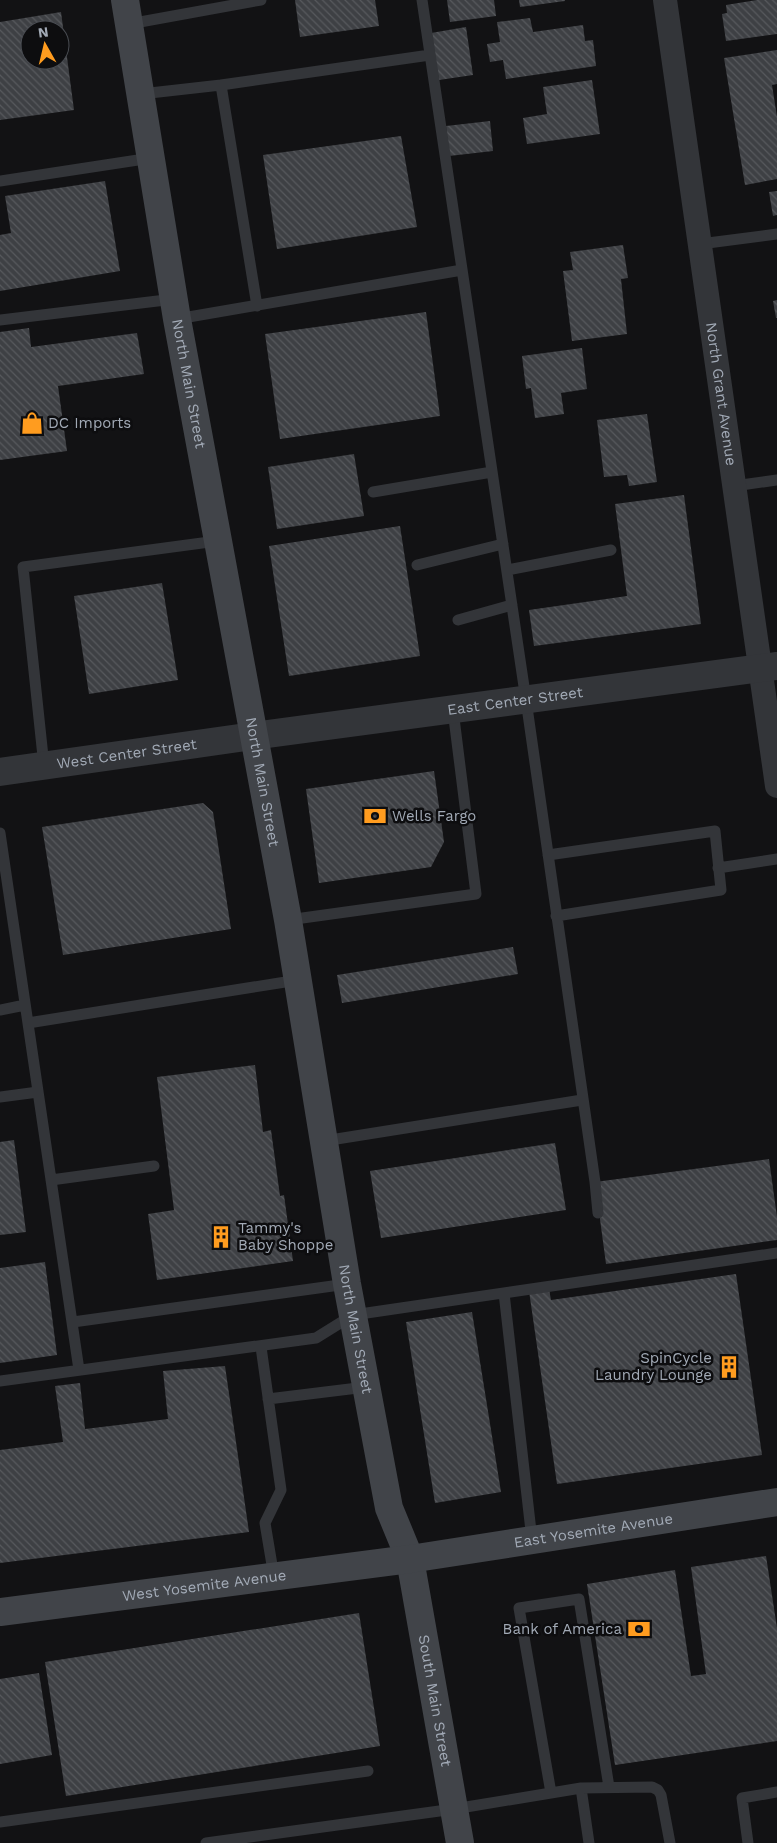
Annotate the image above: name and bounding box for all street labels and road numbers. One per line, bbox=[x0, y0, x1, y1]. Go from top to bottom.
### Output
street label: North Main Street bbox=[168, 318, 210, 451]
street label: North Grant Avenue bbox=[702, 321, 740, 467]
street label: East Center Street bbox=[446, 683, 585, 719]
street label: North Main Street bbox=[242, 716, 283, 849]
street label: West Center Street bbox=[56, 735, 199, 773]
street label: North Main Street bbox=[335, 1263, 377, 1396]
street label: East Yosemite Avenue bbox=[513, 1509, 674, 1552]
street label: West Yosemite Avenue bbox=[121, 1566, 287, 1605]
street label: South Main Street bbox=[415, 1633, 455, 1769]

